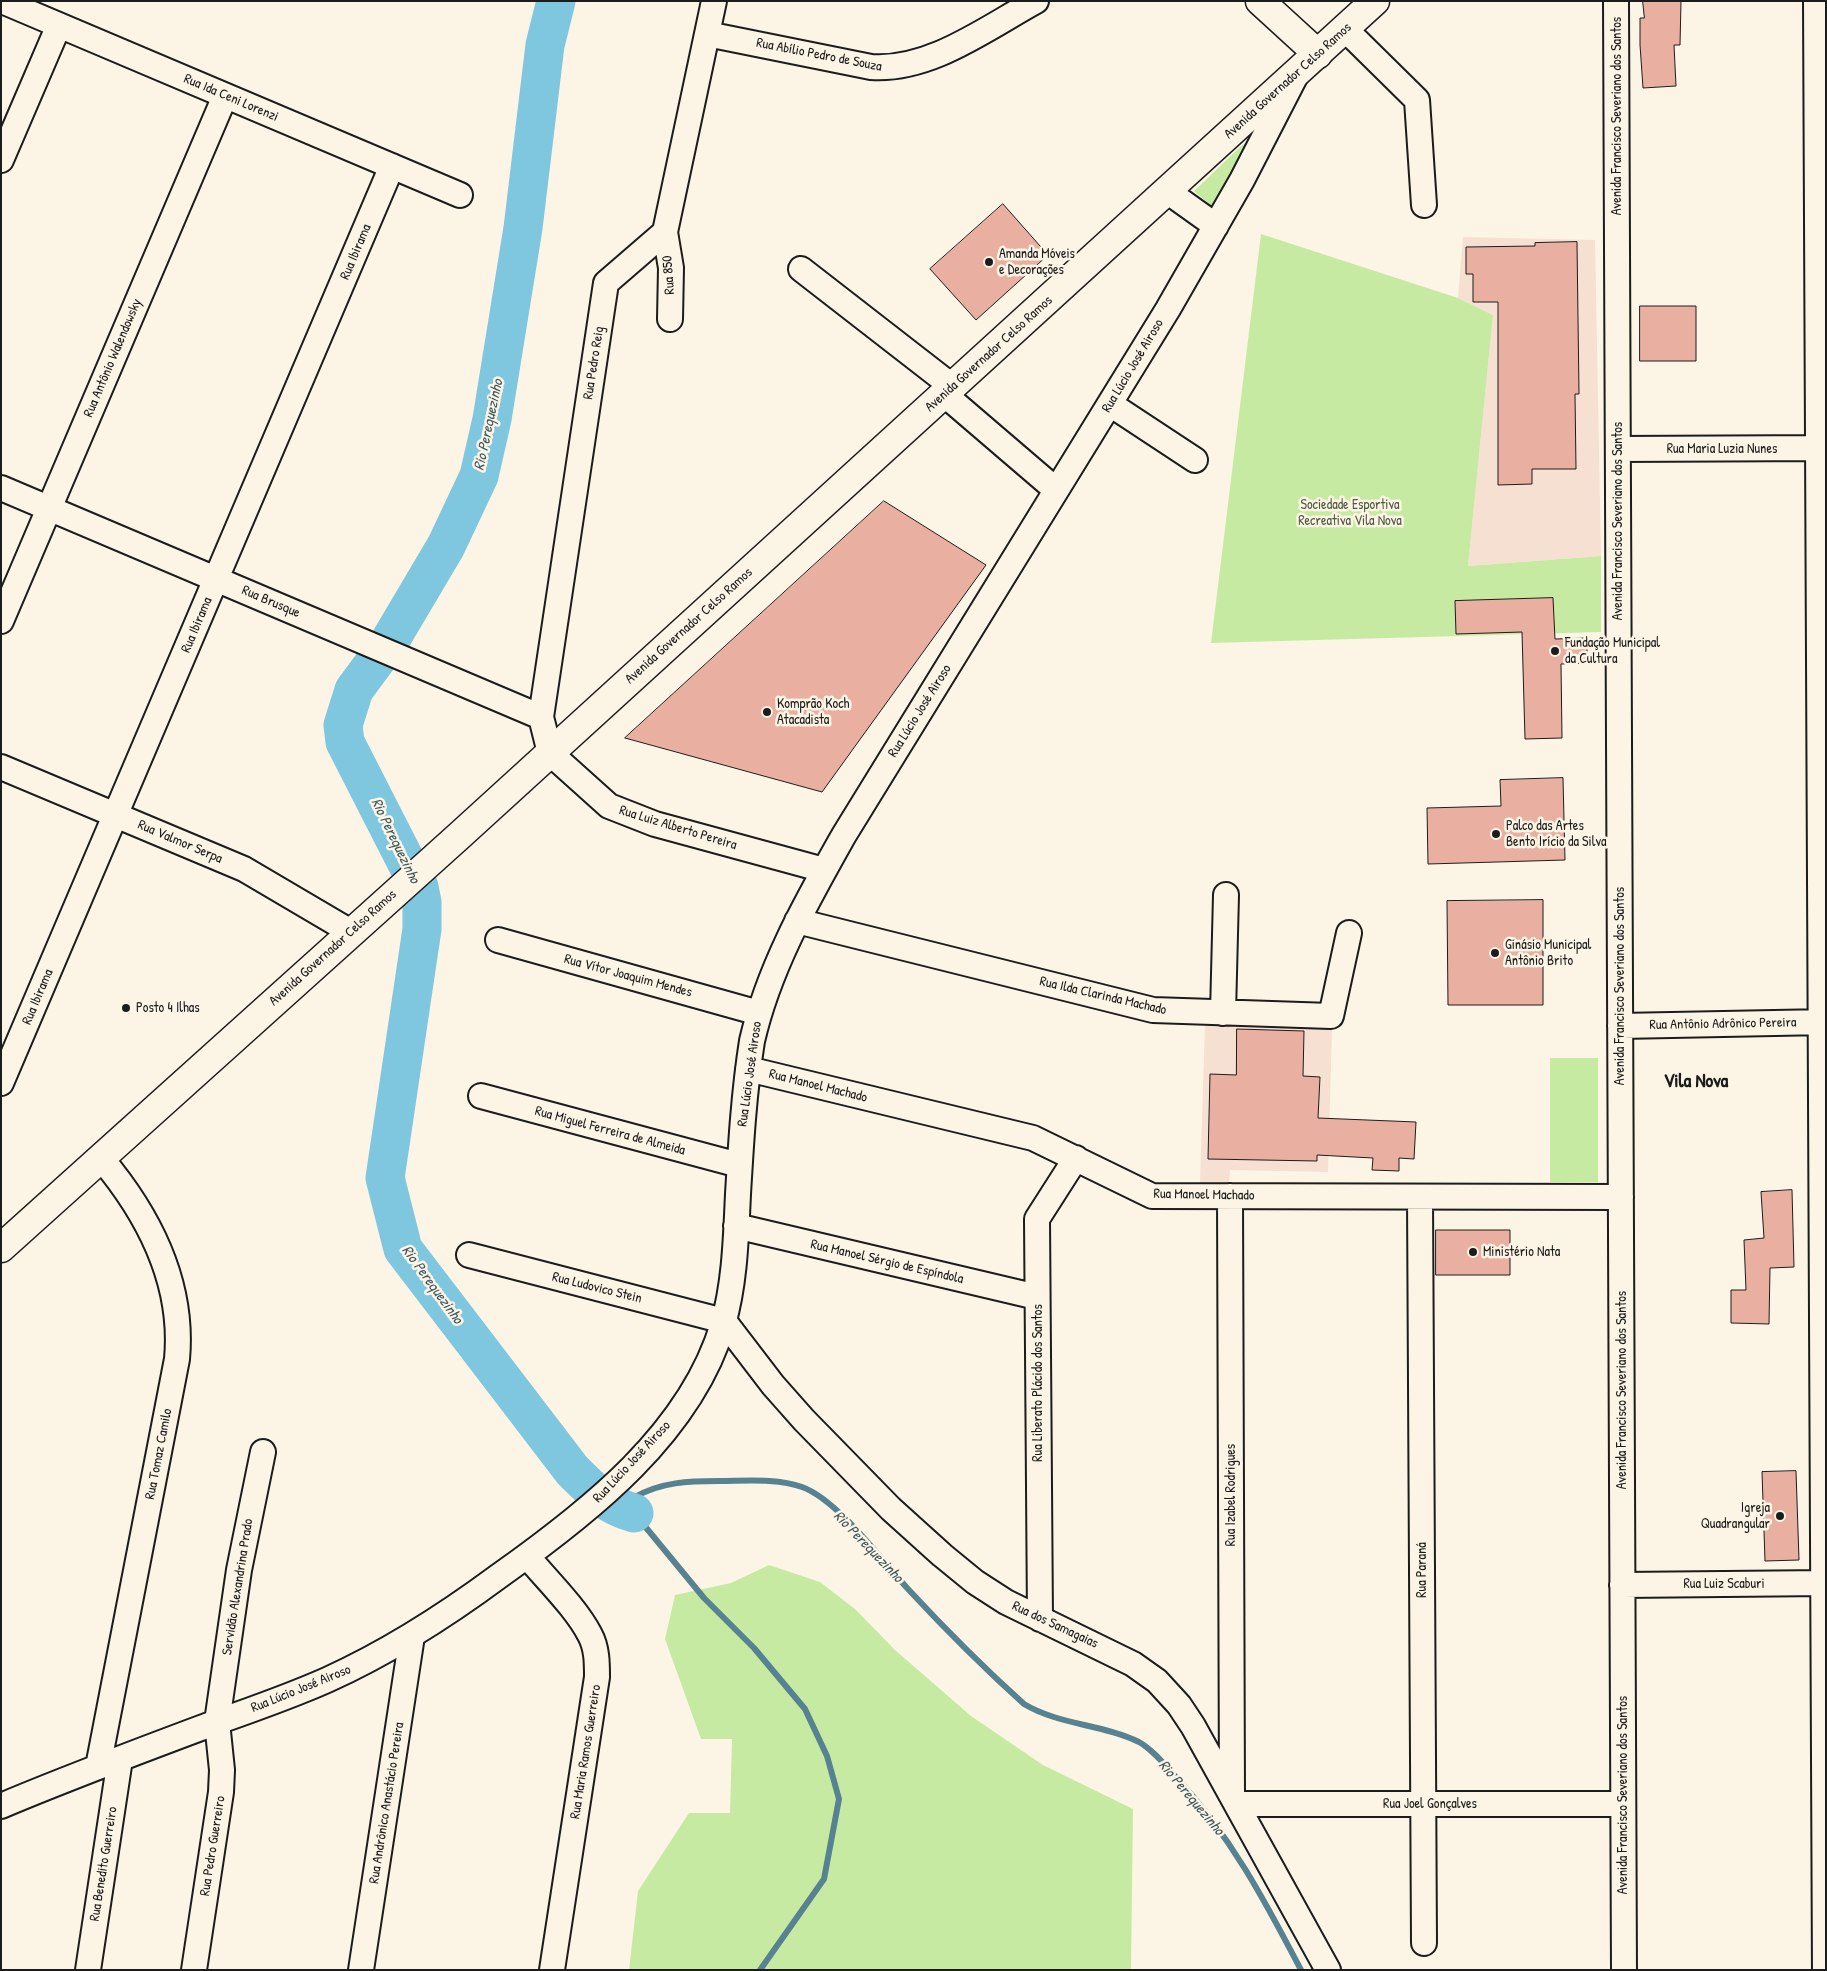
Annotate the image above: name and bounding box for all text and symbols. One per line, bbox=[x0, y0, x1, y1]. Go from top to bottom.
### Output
street label: Avenida Francisco Severiano dos Santos bbox=[1609, 17, 1625, 215]
street label: Avenida Governador Celso Ramos bbox=[1221, 19, 1355, 143]
street label: Rua Abílio Pedro de Souza bbox=[755, 35, 883, 75]
street label: Rua Ida Ceni Lorenzi bbox=[181, 70, 281, 126]
street label: Rua Ibirama bbox=[337, 222, 375, 282]
place label: Amanda Móveis e Decorações bbox=[999, 246, 1075, 278]
street label: Rua 850 bbox=[659, 255, 679, 295]
marker: Amanda Móveis e Decorações bbox=[983, 256, 995, 268]
street label: Avenida Governador Celso Ramos bbox=[922, 292, 1056, 416]
street label: Rua Antônio Walendowsky bbox=[80, 296, 146, 420]
street label: Rua Lúcio José Airoso bbox=[1099, 316, 1167, 416]
street label: Rua Pedro Reig bbox=[580, 325, 608, 401]
water label: Rio Perequezinho bbox=[471, 378, 507, 472]
street label: Avenida Francisco Severiano dos Santos bbox=[1610, 422, 1626, 620]
street label: Rua Maria Luzia Nunes bbox=[1667, 441, 1777, 457]
park label: Sociedade Esportiva Recreativa Vila Nova bbox=[1298, 497, 1402, 530]
street label: Avenida Governador Celso Ramos bbox=[622, 564, 756, 688]
street label: Rua Brusque bbox=[239, 582, 303, 622]
street label: Rua Ibirama bbox=[178, 595, 216, 655]
place label: Fundação Municipal da Cultura bbox=[1565, 635, 1660, 668]
marker: Fundação Municipal da Cultura bbox=[1549, 645, 1561, 657]
street label: Rua Lúcio José Airoso bbox=[885, 662, 955, 760]
place label: Komprão Koch Atacadista bbox=[777, 696, 849, 729]
marker: Komprão Koch Atacadista bbox=[761, 706, 773, 718]
water label: Rio Perequezinho bbox=[367, 796, 423, 886]
street label: Rua Luiz Alberto Pereira bbox=[617, 802, 739, 854]
street label: Rua Valmor Serpa bbox=[135, 817, 225, 867]
place label: Palco das Artes Bento Irício da Silva bbox=[1506, 818, 1606, 850]
marker: Palco das Artes Bento Irício da Silva bbox=[1490, 828, 1502, 840]
street label: Avenida Governador Celso Ramos bbox=[266, 886, 400, 1010]
street label: Avenida Francisco Severiano dos Santos bbox=[1612, 887, 1628, 1085]
place label: Ginásio Municipal Antônio Brito bbox=[1505, 937, 1591, 970]
marker: Ginásio Municipal Antônio Brito bbox=[1489, 947, 1501, 959]
street label: Rua Vítor Joaquim Mendes bbox=[562, 951, 694, 1001]
street label: Rua Ibirama bbox=[19, 967, 57, 1027]
street label: Rua Ilda Clarinda Machado bbox=[1038, 973, 1168, 1019]
place label: Posto 4 Ilhas bbox=[136, 1000, 200, 1016]
marker: Posto 4 Ilhas bbox=[120, 1002, 132, 1014]
street label: Rua Antônio Adrônico Pereira bbox=[1649, 1014, 1797, 1034]
street label: Rua Lúcio José Airoso bbox=[734, 1020, 766, 1128]
street label: Rua Manoel Machado bbox=[767, 1066, 869, 1106]
district label: Vila Nova bbox=[1664, 1071, 1728, 1093]
street label: Rua Miguel Ferreira de Almeida bbox=[533, 1103, 687, 1159]
street label: Rua Manoel Machado bbox=[1154, 1186, 1254, 1204]
street label: Rua Manoel Sérgio de Espíndola bbox=[809, 1236, 965, 1288]
water label: Rio Perequezinho bbox=[398, 1242, 466, 1328]
place label: Ministério Nata bbox=[1483, 1244, 1560, 1260]
marker: Ministério Nata bbox=[1467, 1246, 1479, 1258]
street label: Rua Ludovico Stein bbox=[550, 1269, 644, 1307]
street label: Avenida Francisco Severiano dos Santos bbox=[1614, 1291, 1630, 1489]
street label: Rua Liberato Plácido dos Santos bbox=[1030, 1304, 1046, 1462]
street label: Rua Tomaz Camilo bbox=[142, 1407, 176, 1501]
street label: Rua Lúcio José Airoso bbox=[590, 1418, 674, 1506]
street label: Rua Izabel Rodrigues bbox=[1223, 1444, 1239, 1546]
place label: Igreja Quadrangular bbox=[1701, 1500, 1770, 1532]
water label: Rio Perequezinho bbox=[829, 1508, 907, 1586]
marker: Igreja Quadrangular bbox=[1774, 1510, 1786, 1522]
street label: Servidão Alexandrina Prado bbox=[219, 1518, 257, 1656]
street label: Rua Paraná bbox=[1414, 1542, 1430, 1598]
street label: Rua Luiz Scaburi bbox=[1683, 1576, 1765, 1592]
street label: Rua dos Samagaias bbox=[1009, 1598, 1101, 1652]
street label: Rua Lúcio José Airoso bbox=[249, 1661, 353, 1717]
street label: Rua Maria Ramos Guerreiro bbox=[567, 1684, 605, 1820]
street label: Avenida Francisco Severiano dos Santos bbox=[1615, 1696, 1631, 1894]
street label: Rua Andrônico Anastácio Pereira bbox=[366, 1721, 408, 1885]
water label: Rio Perequezinho bbox=[1154, 1757, 1228, 1839]
street label: Rua Pedro Guerreiro bbox=[197, 1795, 229, 1897]
street label: Rua Joel Gonçalves bbox=[1383, 1796, 1477, 1812]
street label: Rua Benedito Guerreiro bbox=[87, 1805, 121, 1923]

